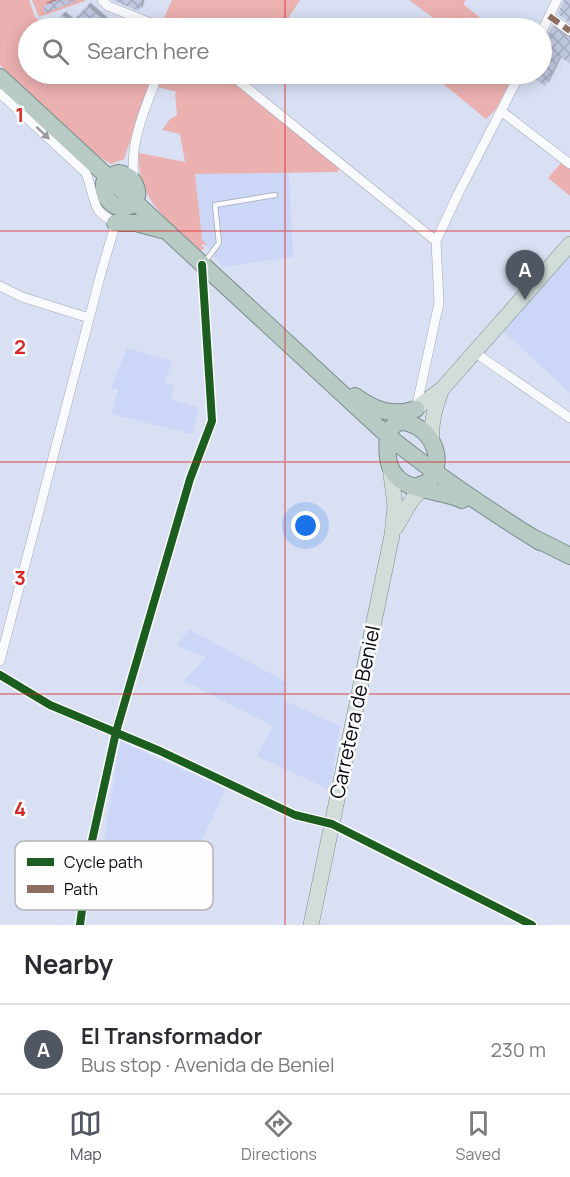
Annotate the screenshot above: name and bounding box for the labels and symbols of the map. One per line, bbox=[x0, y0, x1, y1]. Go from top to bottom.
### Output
text: 1 bbox=[16, 101, 24, 128]
one-way arrow bbox=[35, 126, 50, 140]
pin: A bbox=[506, 250, 544, 300]
text: 2 bbox=[14, 333, 26, 360]
your location bbox=[291, 511, 320, 540]
text: 3 bbox=[14, 564, 26, 591]
street label: Carretera de Beniel bbox=[323, 623, 386, 801]
text: 4 bbox=[14, 795, 26, 822]
legend bbox=[15, 841, 213, 910]
text: Cycle path bbox=[64, 851, 143, 873]
text: Path bbox=[64, 878, 98, 900]

